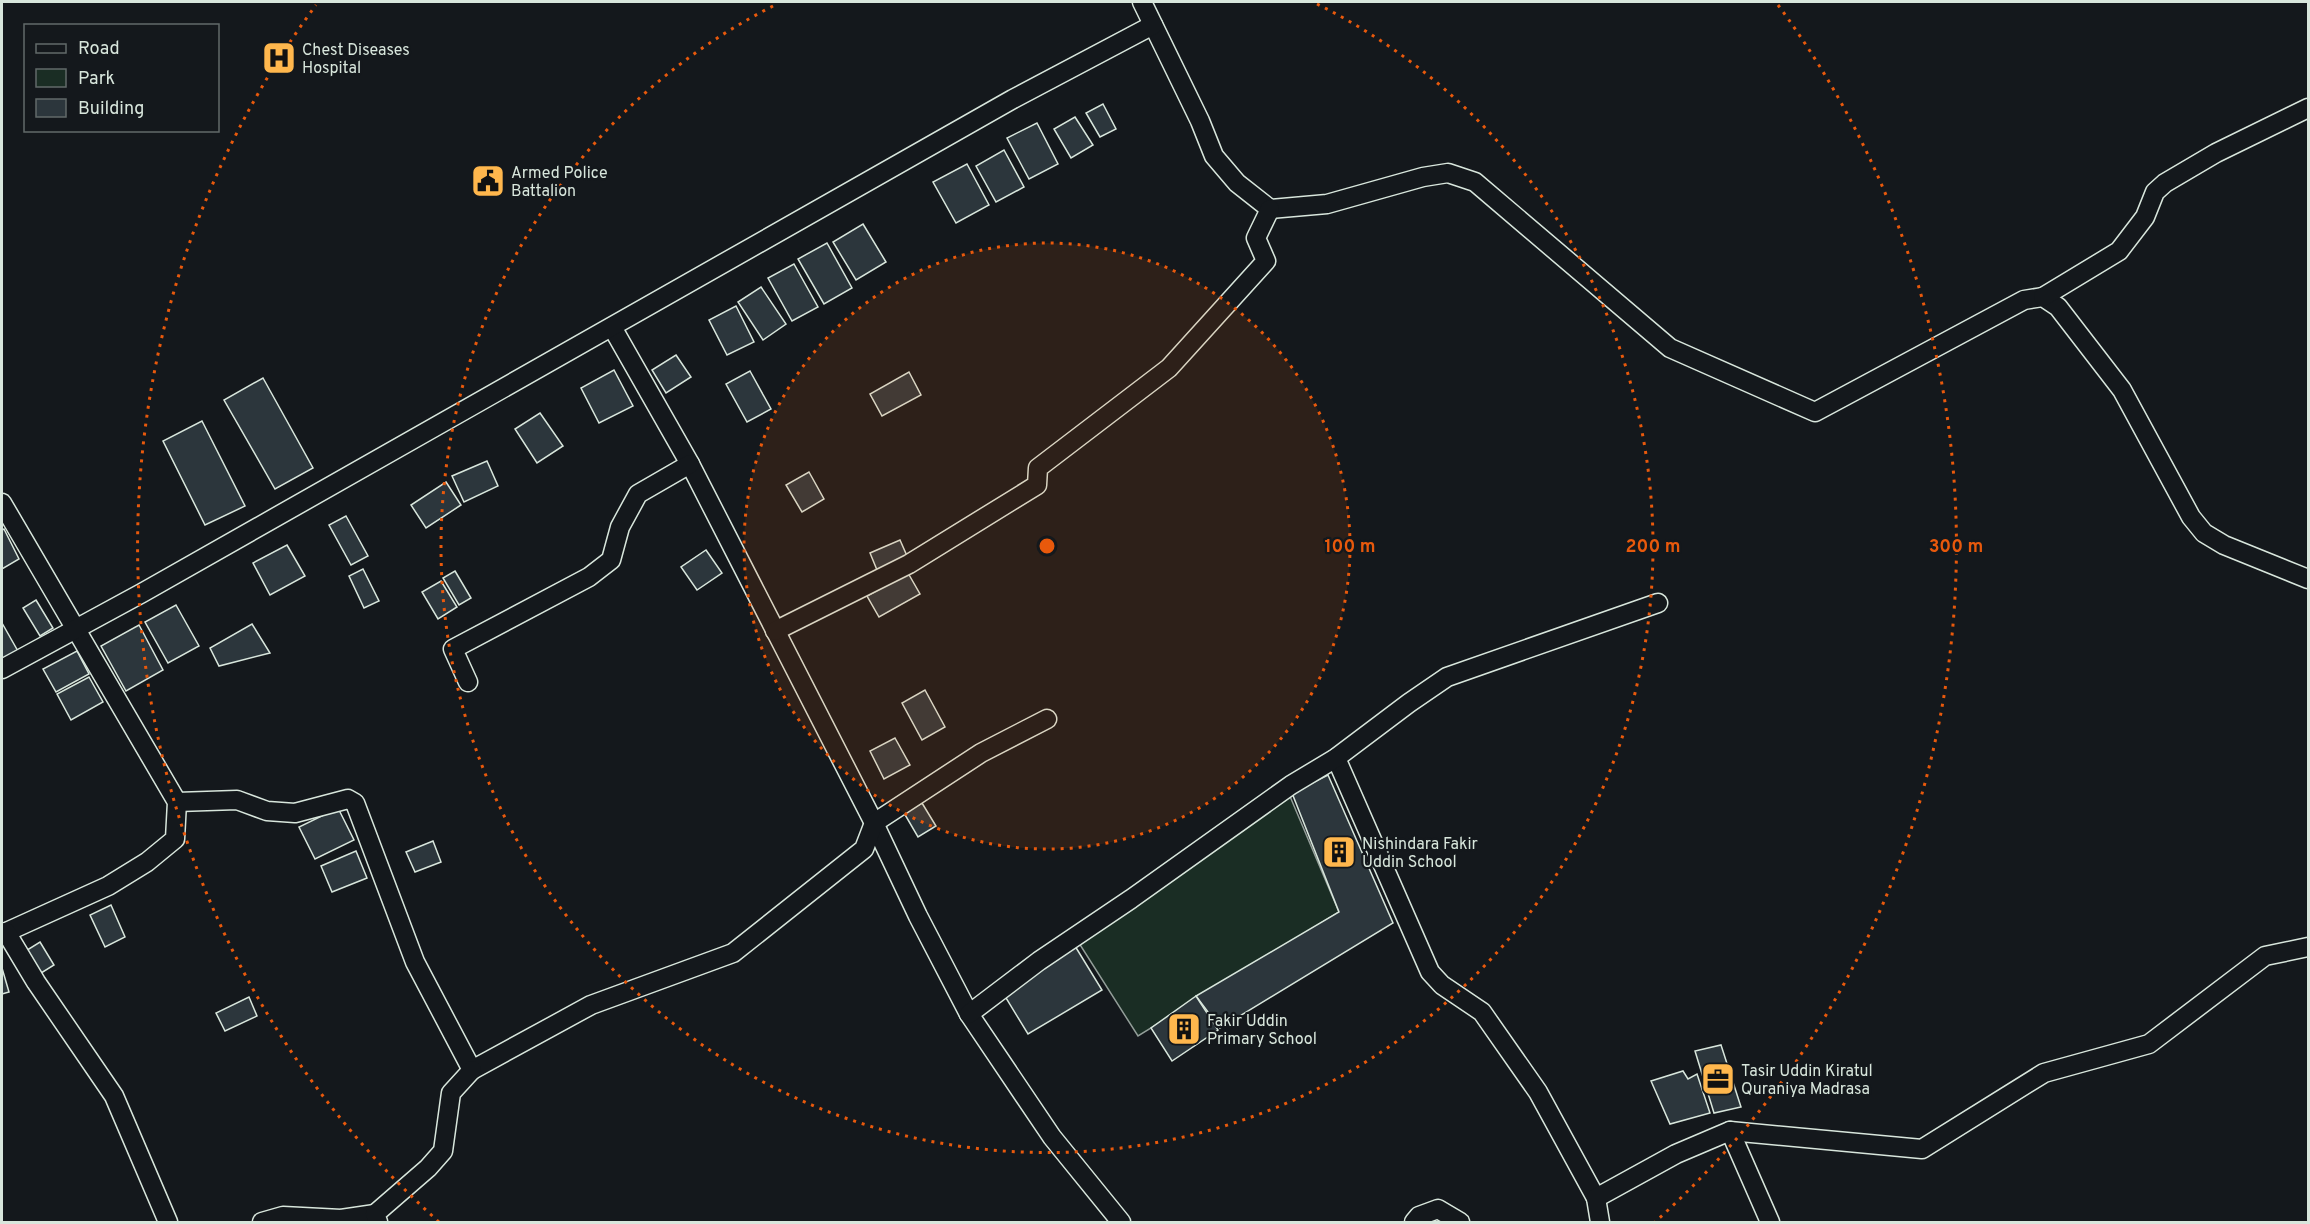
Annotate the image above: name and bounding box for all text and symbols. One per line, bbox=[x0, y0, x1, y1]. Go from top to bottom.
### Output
legend bbox=[24, 24, 219, 132]
text: Road bbox=[78, 38, 120, 61]
hospital icon: Chest Diseases Hospital bbox=[261, 40, 297, 76]
place label: Chest Diseases Hospital bbox=[302, 41, 410, 79]
text: Park bbox=[78, 68, 115, 91]
text: Building bbox=[78, 98, 144, 121]
public building icon: Armed Police Battalion bbox=[470, 163, 506, 199]
place label: Armed Police Battalion bbox=[511, 164, 608, 202]
centre of rings bbox=[1037, 536, 1057, 556]
text: 100 m bbox=[1324, 536, 1376, 559]
text: 200 m bbox=[1625, 536, 1681, 559]
text: 300 m bbox=[1929, 536, 1983, 559]
building icon: Nishindara Fakir Uddin School bbox=[1321, 834, 1357, 870]
place label: Nishindara Fakir Uddin School bbox=[1362, 835, 1478, 873]
building icon: Fakir Uddin Primary School bbox=[1166, 1011, 1202, 1047]
place label: Fakir Uddin Primary School bbox=[1207, 1012, 1317, 1050]
office icon: Tasir Uddin Kiratul Quraniya Madrasa bbox=[1700, 1061, 1736, 1097]
place label: Tasir Uddin Kiratul Quraniya Madrasa bbox=[1741, 1062, 1873, 1100]

